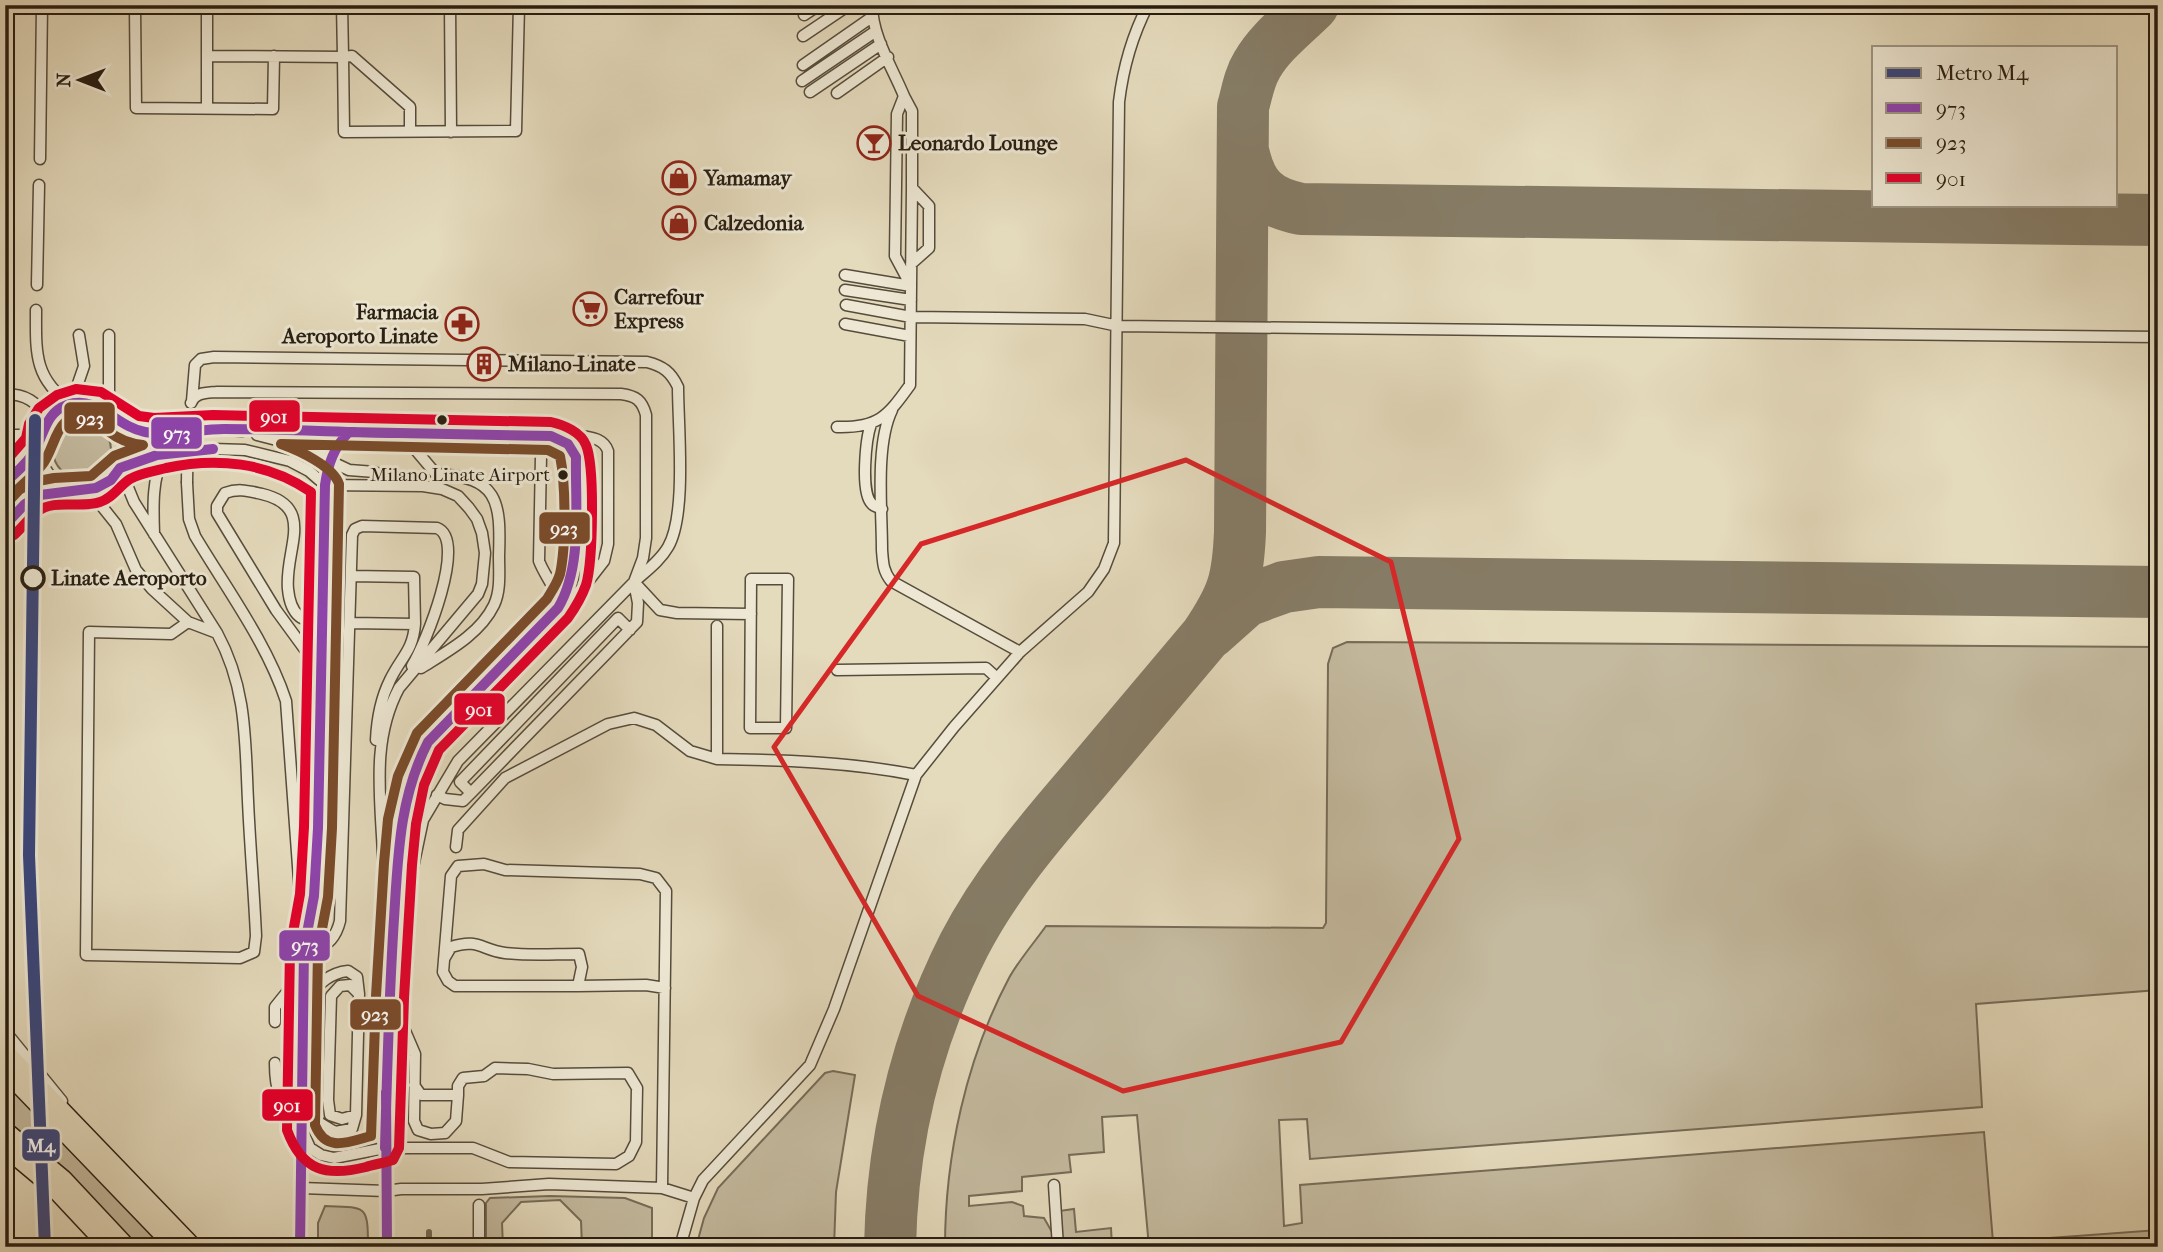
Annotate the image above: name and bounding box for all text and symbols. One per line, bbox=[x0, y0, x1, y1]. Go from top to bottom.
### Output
north arrow bbox=[46, 46, 116, 116]
legend bbox=[1872, 46, 2118, 206]
text: Metro M4 bbox=[1936, 61, 2029, 85]
text: N bbox=[53, 72, 75, 87]
text: 973 bbox=[1936, 97, 1966, 121]
bar icon: Leonardo Lounge bbox=[855, 124, 893, 162]
place label: Leonardo Lounge bbox=[898, 131, 1058, 155]
text: 923 bbox=[1936, 131, 1966, 155]
shop icon: Yamamay bbox=[660, 159, 698, 197]
place label: Yamamay bbox=[703, 166, 793, 190]
text: 901 bbox=[1936, 167, 1966, 191]
shop icon: Calzedonia bbox=[660, 204, 698, 242]
place label: Calzedonia bbox=[704, 211, 805, 235]
place label: Carrefour Express bbox=[614, 285, 705, 333]
supermarket icon: Carrefour Express bbox=[571, 290, 609, 328]
place label: Farmacia Aeroporto Linate bbox=[280, 300, 439, 348]
pharmacy icon: Farmacia Aeroporto Linate bbox=[443, 305, 481, 343]
building icon: Milano-Linate bbox=[465, 345, 503, 383]
place label: Milano-Linate bbox=[507, 352, 636, 376]
line badge: 901 bbox=[248, 399, 301, 433]
line badge: 923 bbox=[63, 401, 116, 435]
text: 901 bbox=[259, 406, 288, 428]
text: 923 bbox=[75, 408, 104, 430]
unlabelled marker bbox=[435, 413, 449, 427]
line badge: 973 bbox=[150, 416, 203, 450]
text: 973 bbox=[163, 423, 190, 445]
place label: Milano Linate Airport bbox=[370, 464, 550, 486]
marker: Milano Linate Airport bbox=[556, 468, 570, 482]
line badge: 923 bbox=[538, 511, 591, 545]
text: 923 bbox=[549, 518, 578, 540]
marker: Linate Aeroporto bbox=[21, 566, 45, 590]
place label: Linate Aeroporto bbox=[51, 566, 207, 590]
line badge: 901 bbox=[453, 692, 506, 726]
text: 901 bbox=[464, 699, 493, 721]
line badge: 973 bbox=[278, 929, 331, 962]
text: 973 bbox=[291, 935, 318, 957]
line badge: 923 bbox=[349, 998, 402, 1031]
text: 923 bbox=[360, 1004, 389, 1026]
line badge: 901 bbox=[261, 1088, 314, 1122]
text: 901 bbox=[272, 1095, 301, 1117]
line badge: M4 bbox=[21, 1128, 61, 1162]
text: M4 bbox=[26, 1135, 56, 1157]

